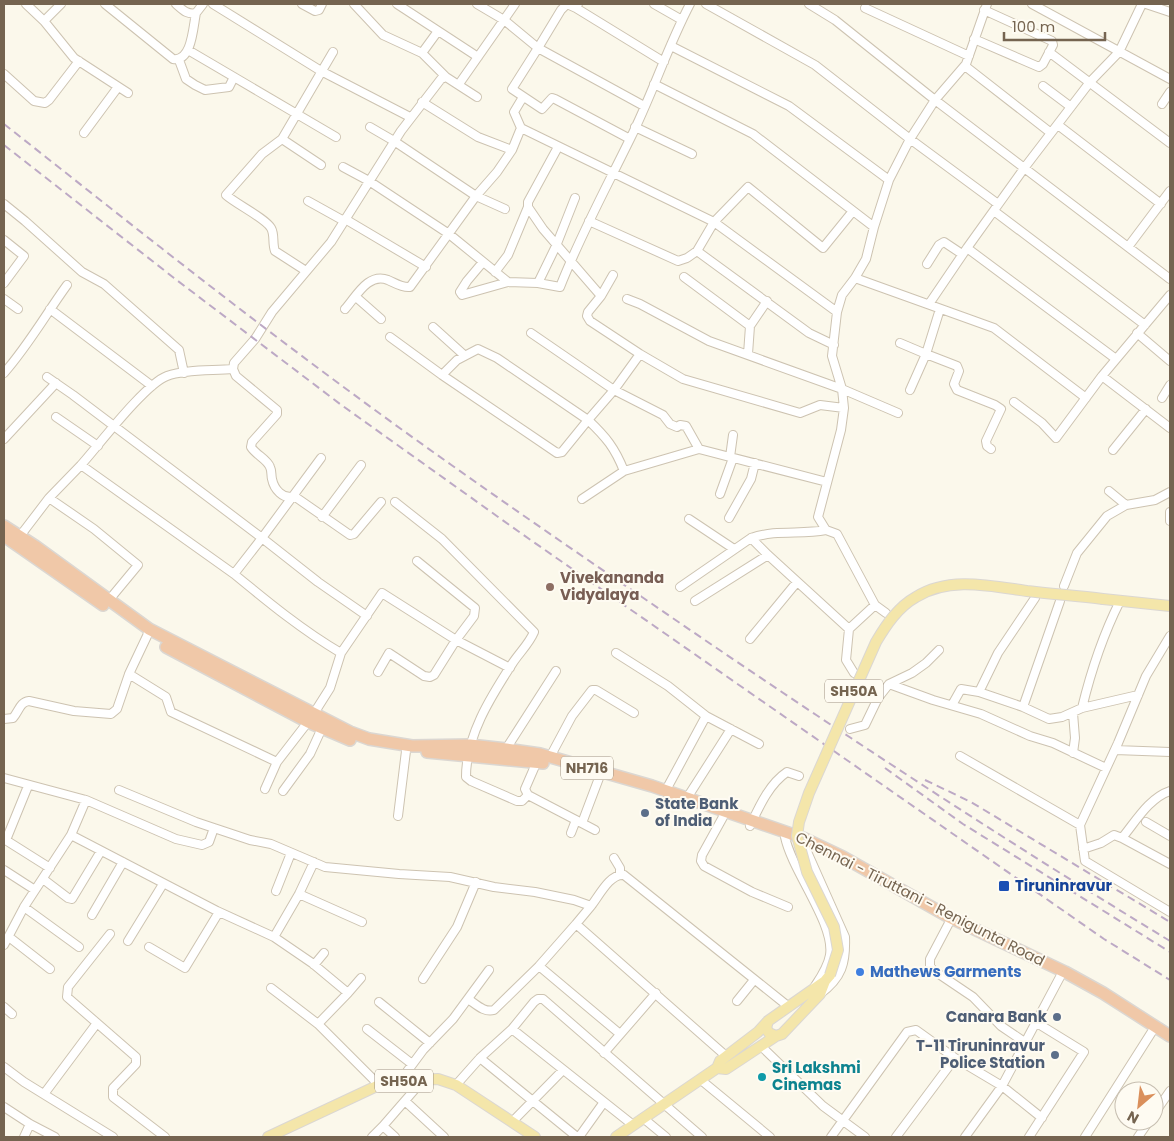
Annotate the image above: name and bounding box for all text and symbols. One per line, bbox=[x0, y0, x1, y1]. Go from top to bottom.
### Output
scale bar bbox=[1004, 10, 1105, 42]
text: 100 m bbox=[1012, 16, 1055, 37]
place label: Vivekananda Vidyalaya bbox=[560, 567, 664, 605]
marker: Vivekananda Vidyalaya bbox=[544, 581, 556, 593]
road number: SH50A bbox=[825, 679, 883, 702]
road number: NH716 bbox=[561, 756, 613, 780]
place label: State Bank of India bbox=[655, 793, 739, 831]
marker: State Bank of India bbox=[639, 807, 651, 819]
street label: Chennai - Tiruttani - Renigunta Road bbox=[792, 826, 1048, 971]
place label: Tiruninravur bbox=[1015, 875, 1113, 896]
marker: Tiruninravur bbox=[997, 879, 1011, 893]
place label: Mathews Garments bbox=[870, 961, 1022, 982]
marker: Mathews Garments bbox=[854, 966, 866, 978]
place label: Canara Bank bbox=[946, 1006, 1048, 1027]
marker: Canara Bank bbox=[1051, 1011, 1063, 1023]
place label: T-11 Tiruninravur Police Station bbox=[916, 1035, 1046, 1073]
marker: T-11 Tiruninravur Police Station bbox=[1049, 1049, 1061, 1061]
place label: Sri Lakshmi Cinemas bbox=[772, 1057, 861, 1095]
road number: SH50A bbox=[375, 1070, 433, 1092]
marker: Sri Lakshmi Cinemas bbox=[756, 1071, 768, 1083]
north arrow bbox=[1114, 1081, 1164, 1131]
text: N bbox=[1124, 1106, 1142, 1129]

